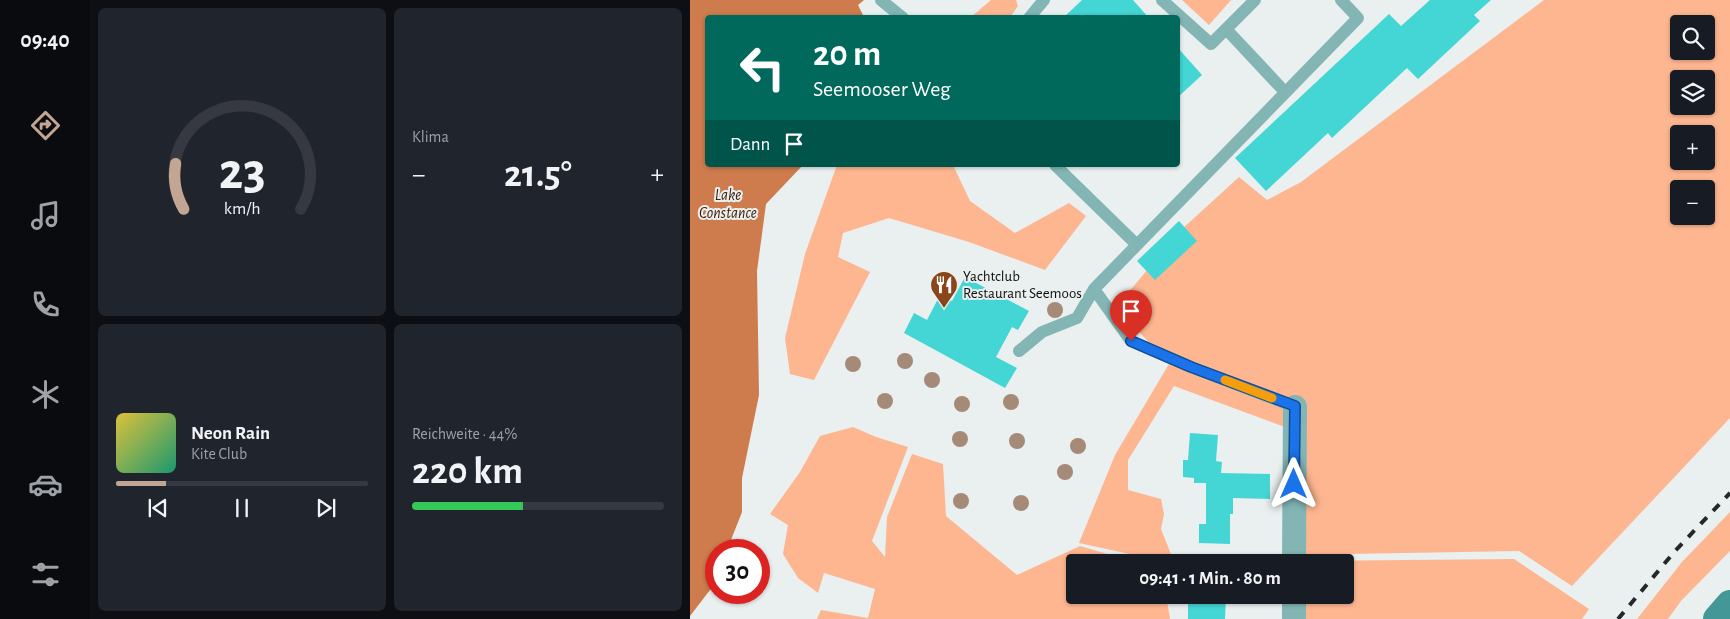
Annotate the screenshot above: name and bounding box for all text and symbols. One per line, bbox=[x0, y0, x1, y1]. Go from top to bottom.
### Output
map controls bbox=[1670, 15, 1715, 225]
button: search bbox=[1670, 15, 1715, 60]
text: 09:40 bbox=[20, 29, 70, 51]
icon: left bbox=[730, 35, 795, 100]
text: 20 m bbox=[813, 37, 881, 72]
button: layers bbox=[1670, 70, 1715, 115]
text: Seemooser Weg bbox=[813, 78, 951, 100]
icon: directions bbox=[28, 108, 63, 143]
button: + bbox=[1670, 125, 1715, 170]
text: Klima bbox=[412, 129, 449, 145]
icon: arrive bbox=[780, 130, 808, 158]
text: Dann bbox=[730, 135, 770, 154]
text: 23 bbox=[219, 146, 265, 198]
text: 21.5° bbox=[504, 156, 572, 194]
text: − bbox=[412, 161, 425, 189]
text: + bbox=[651, 161, 664, 189]
button: − bbox=[1670, 180, 1715, 225]
water label: Lake Constance bbox=[699, 187, 757, 221]
icon: music bbox=[28, 198, 63, 233]
text: km/h bbox=[224, 200, 260, 218]
place label: Yachtclub Restaurant Seemoos bbox=[963, 269, 1082, 301]
restaurant icon: Yachtclub Restaurant Seemoos bbox=[929, 270, 959, 309]
icon: phone bbox=[28, 287, 63, 322]
pin bbox=[1110, 290, 1152, 341]
icon: arrive bbox=[1117, 297, 1145, 325]
icon: climate bbox=[28, 377, 63, 412]
text: Neon Rain bbox=[191, 424, 270, 443]
text: Reichweite · 44% bbox=[412, 426, 517, 442]
text: Kite Club bbox=[191, 446, 247, 462]
text: 220 km bbox=[412, 453, 523, 491]
position arrow bbox=[1267, 457, 1319, 509]
icon: car bbox=[28, 467, 63, 502]
icon: previous bbox=[144, 494, 172, 522]
icon: pause bbox=[228, 494, 256, 522]
icon: next bbox=[312, 494, 340, 522]
speed limit sign: 30 bbox=[705, 539, 770, 604]
icon: filters bbox=[28, 557, 63, 592]
text: 09:41 · 1 Min. · 80 m bbox=[1139, 569, 1281, 588]

